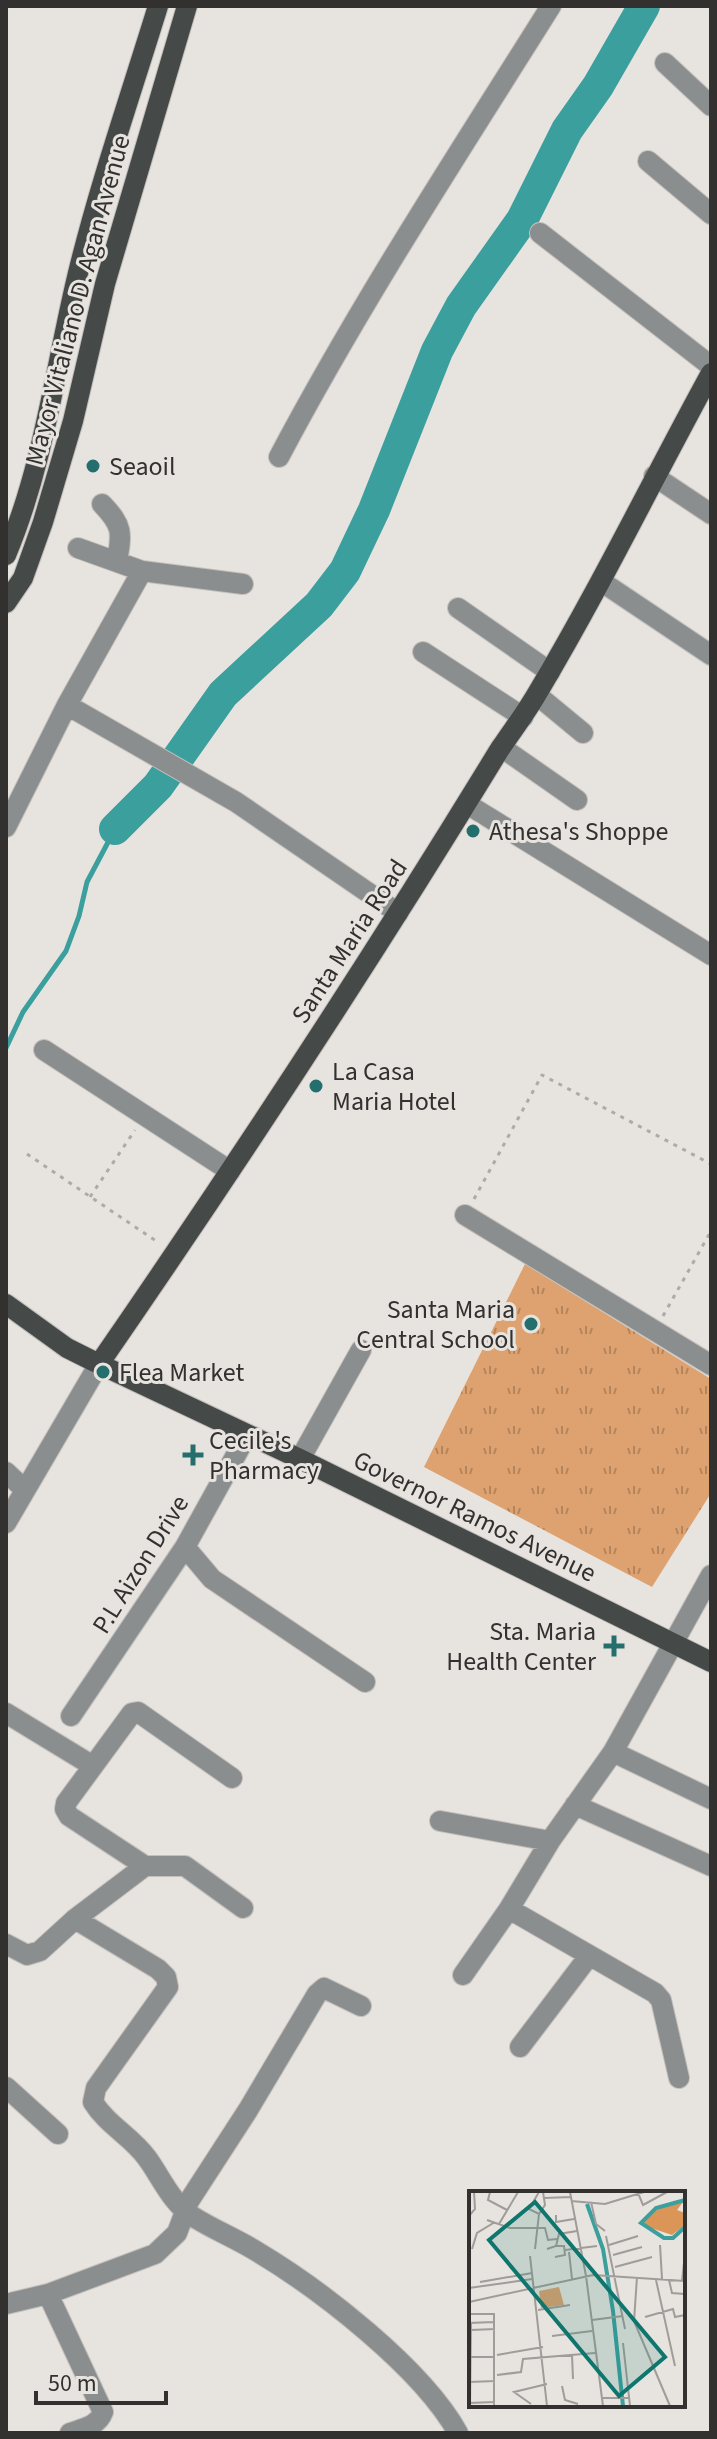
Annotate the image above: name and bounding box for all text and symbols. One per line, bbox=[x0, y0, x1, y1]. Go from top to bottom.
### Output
street label: Mayor Vitaliano D. Agan Avenue bbox=[16, 131, 139, 469]
place label: Seaoil bbox=[109, 448, 176, 485]
marker: Seaoil bbox=[84, 457, 102, 475]
place label: Athesa's Shoppe bbox=[489, 813, 669, 850]
marker: Athesa's Shoppe bbox=[464, 822, 482, 840]
street label: Santa Maria Road bbox=[282, 852, 416, 1031]
place label: La Casa Maria Hotel bbox=[332, 1053, 456, 1120]
marker: La Casa Maria Hotel bbox=[307, 1077, 325, 1095]
place label: Santa Maria Central School bbox=[356, 1291, 515, 1358]
marker: Santa Maria Central School bbox=[522, 1315, 540, 1333]
place label: Flea Market bbox=[119, 1354, 244, 1391]
marker: Flea Market bbox=[94, 1363, 112, 1381]
place label: Cecile's Pharmacy bbox=[209, 1422, 319, 1489]
street label: Governor Ramos Avenue bbox=[347, 1441, 603, 1591]
marker: Cecile's Pharmacy bbox=[184, 1446, 202, 1464]
street label: P.L Aizon Drive bbox=[83, 1488, 198, 1641]
place label: Sta. Maria Health Center bbox=[446, 1613, 597, 1680]
marker: Sta. Maria Health Center bbox=[603, 1635, 625, 1657]
inset map bbox=[469, 2191, 685, 2407]
scale bar bbox=[36, 2355, 166, 2405]
text: 50 m bbox=[48, 2366, 97, 2401]

